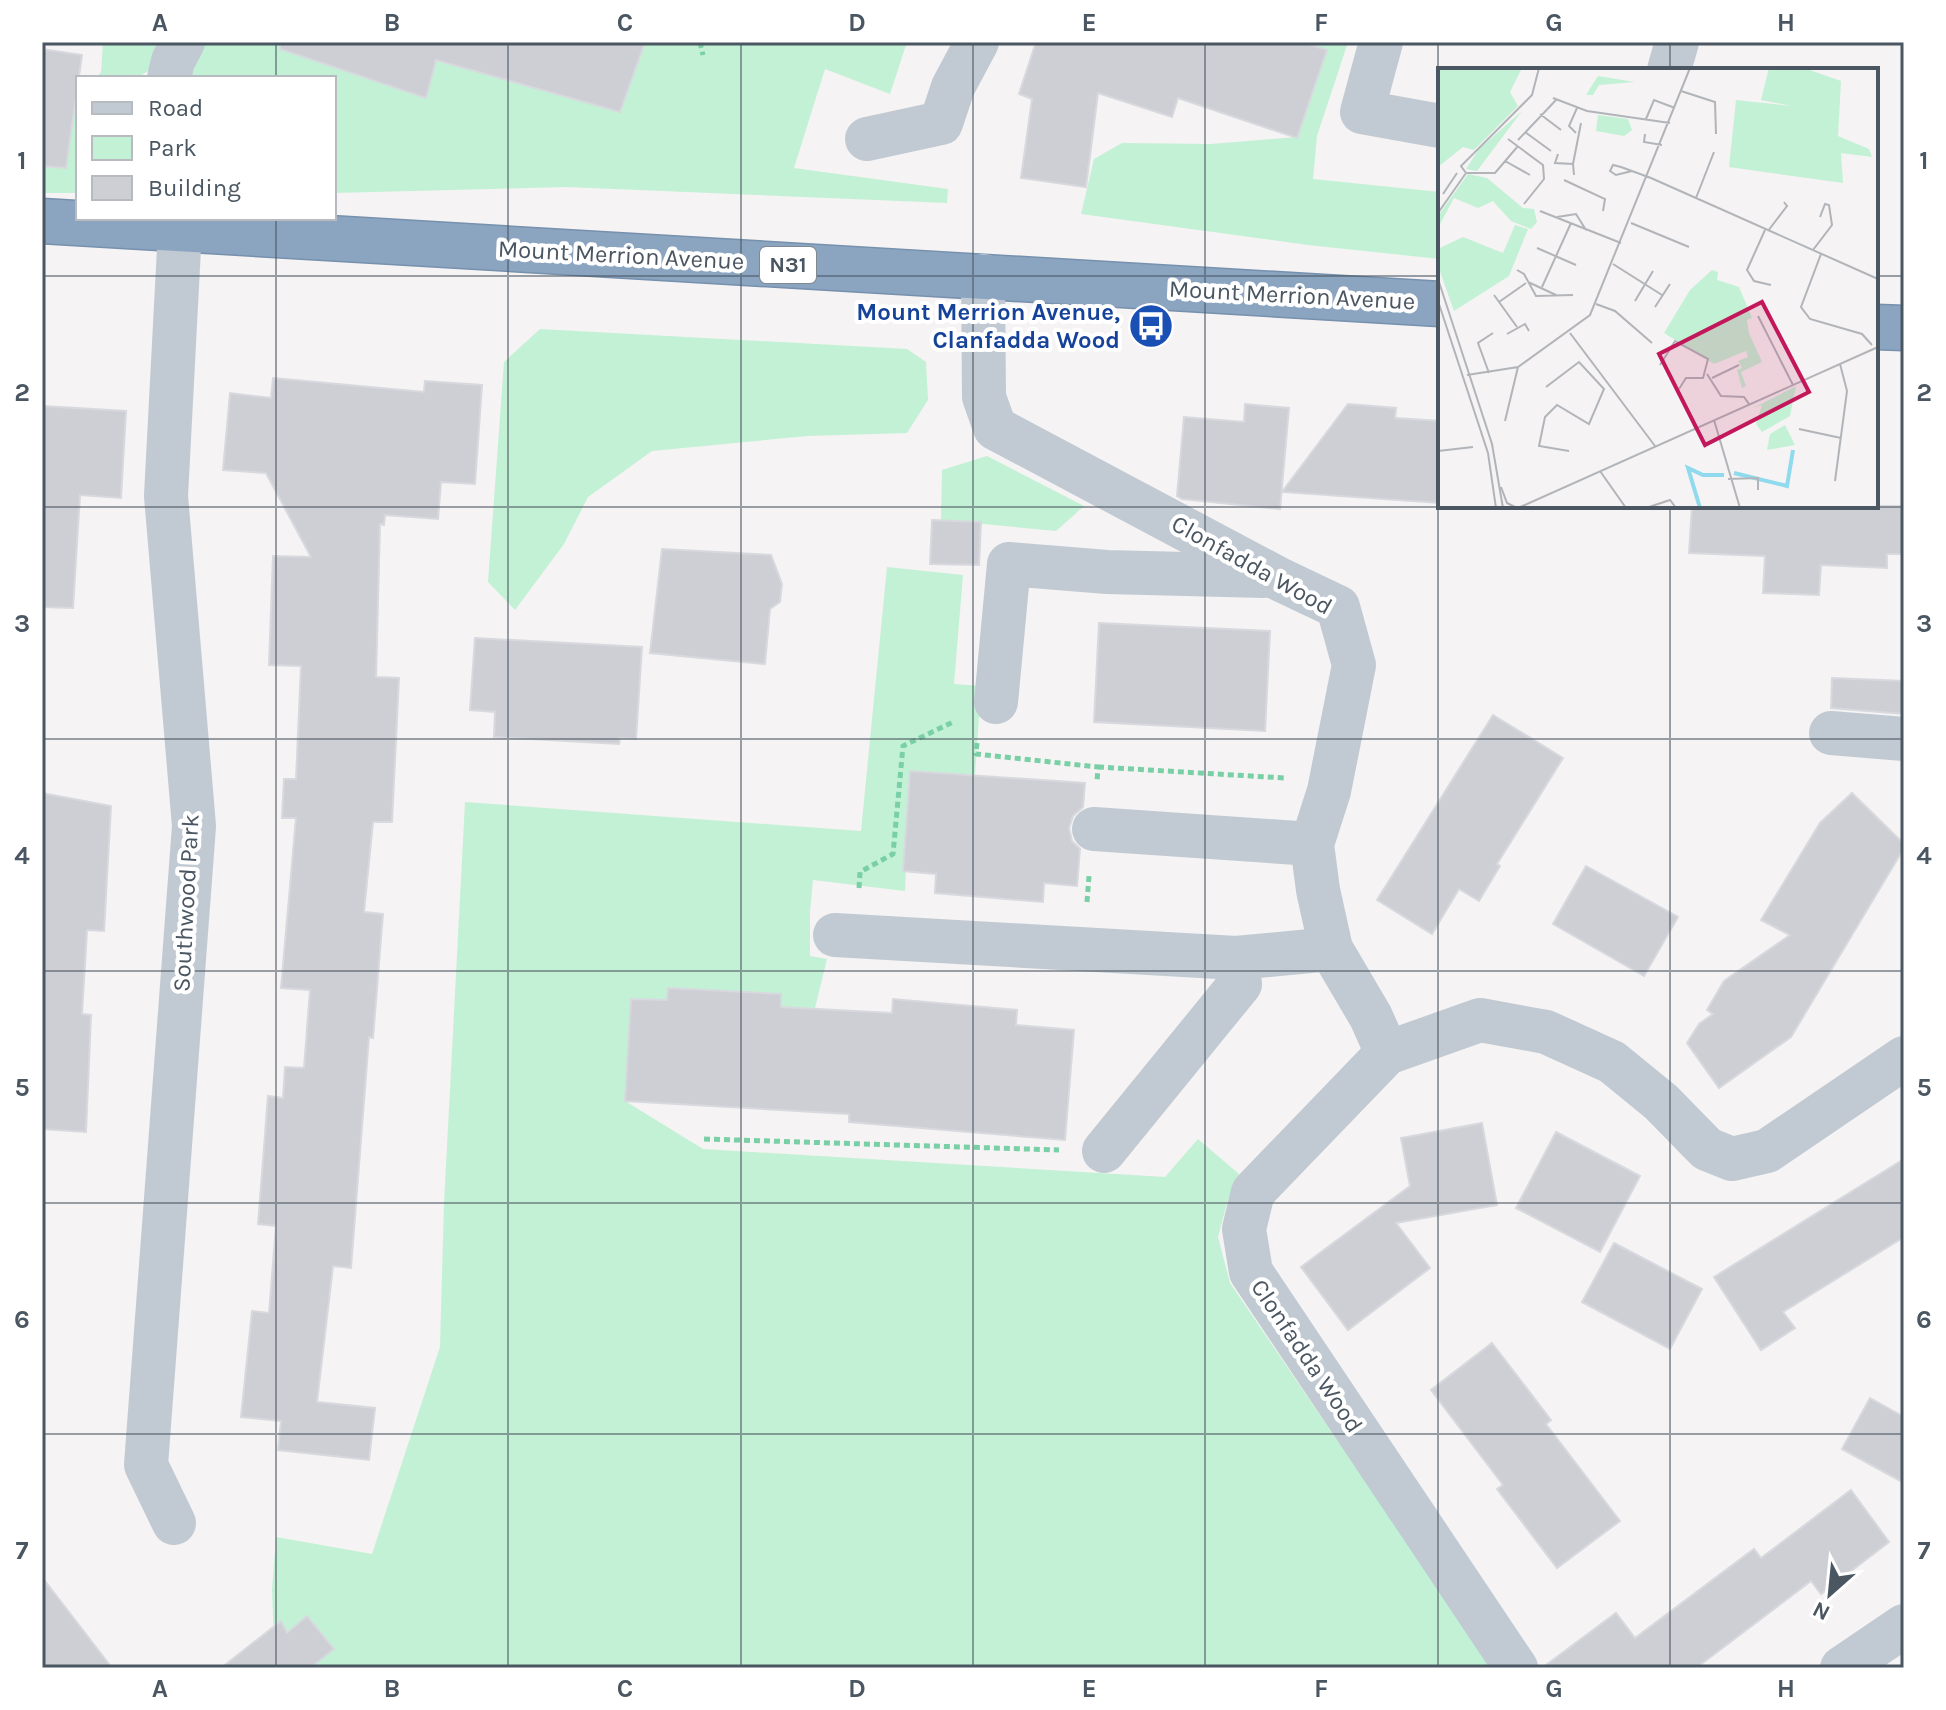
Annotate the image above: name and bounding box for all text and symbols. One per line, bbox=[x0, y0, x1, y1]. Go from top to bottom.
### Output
text: A bbox=[152, 7, 168, 38]
text: B bbox=[384, 7, 400, 38]
text: C bbox=[617, 7, 633, 38]
text: D bbox=[848, 7, 866, 38]
text: E bbox=[1081, 7, 1097, 38]
text: F bbox=[1314, 7, 1328, 38]
text: G bbox=[1545, 7, 1563, 38]
text: H bbox=[1777, 7, 1795, 38]
inset map bbox=[1438, 68, 1878, 508]
legend bbox=[76, 76, 336, 220]
text: Road bbox=[148, 94, 203, 122]
text: Park bbox=[148, 134, 197, 162]
text: 1 bbox=[17, 145, 27, 176]
text: 1 bbox=[1919, 145, 1929, 176]
text: Building bbox=[148, 174, 241, 202]
street label: Mount Merrion Avenue bbox=[497, 235, 745, 275]
road number: N31 bbox=[760, 247, 816, 283]
street label: Mount Merrion Avenue bbox=[1168, 275, 1416, 315]
place label: Mount Merrion Avenue, Clanfadda Wood bbox=[856, 298, 1120, 354]
bus stop icon: Mount Merrion Avenue, Clanfadda Wood bbox=[1127, 302, 1175, 350]
text: 2 bbox=[14, 377, 30, 408]
text: 2 bbox=[1916, 377, 1932, 408]
street label: Clonfadda Wood bbox=[1167, 509, 1337, 621]
text: 3 bbox=[14, 608, 30, 639]
text: 3 bbox=[1916, 608, 1932, 639]
street label: Southwood Park bbox=[167, 813, 205, 993]
text: 4 bbox=[14, 840, 30, 871]
text: 4 bbox=[1916, 840, 1932, 871]
text: 5 bbox=[14, 1072, 30, 1103]
text: 5 bbox=[1916, 1072, 1932, 1103]
street label: Clonfadda Wood bbox=[1245, 1274, 1369, 1438]
text: 6 bbox=[14, 1304, 30, 1335]
text: 6 bbox=[1916, 1304, 1932, 1335]
text: 7 bbox=[16, 1535, 29, 1566]
text: 7 bbox=[1918, 1535, 1931, 1566]
north arrow bbox=[1790, 1554, 1870, 1634]
text: N bbox=[1808, 1596, 1834, 1626]
text: A bbox=[152, 1673, 168, 1704]
text: B bbox=[384, 1673, 400, 1704]
text: C bbox=[617, 1673, 633, 1704]
text: D bbox=[848, 1673, 866, 1704]
text: E bbox=[1081, 1673, 1097, 1704]
text: F bbox=[1314, 1673, 1328, 1704]
text: G bbox=[1545, 1673, 1563, 1704]
text: H bbox=[1777, 1673, 1795, 1704]

